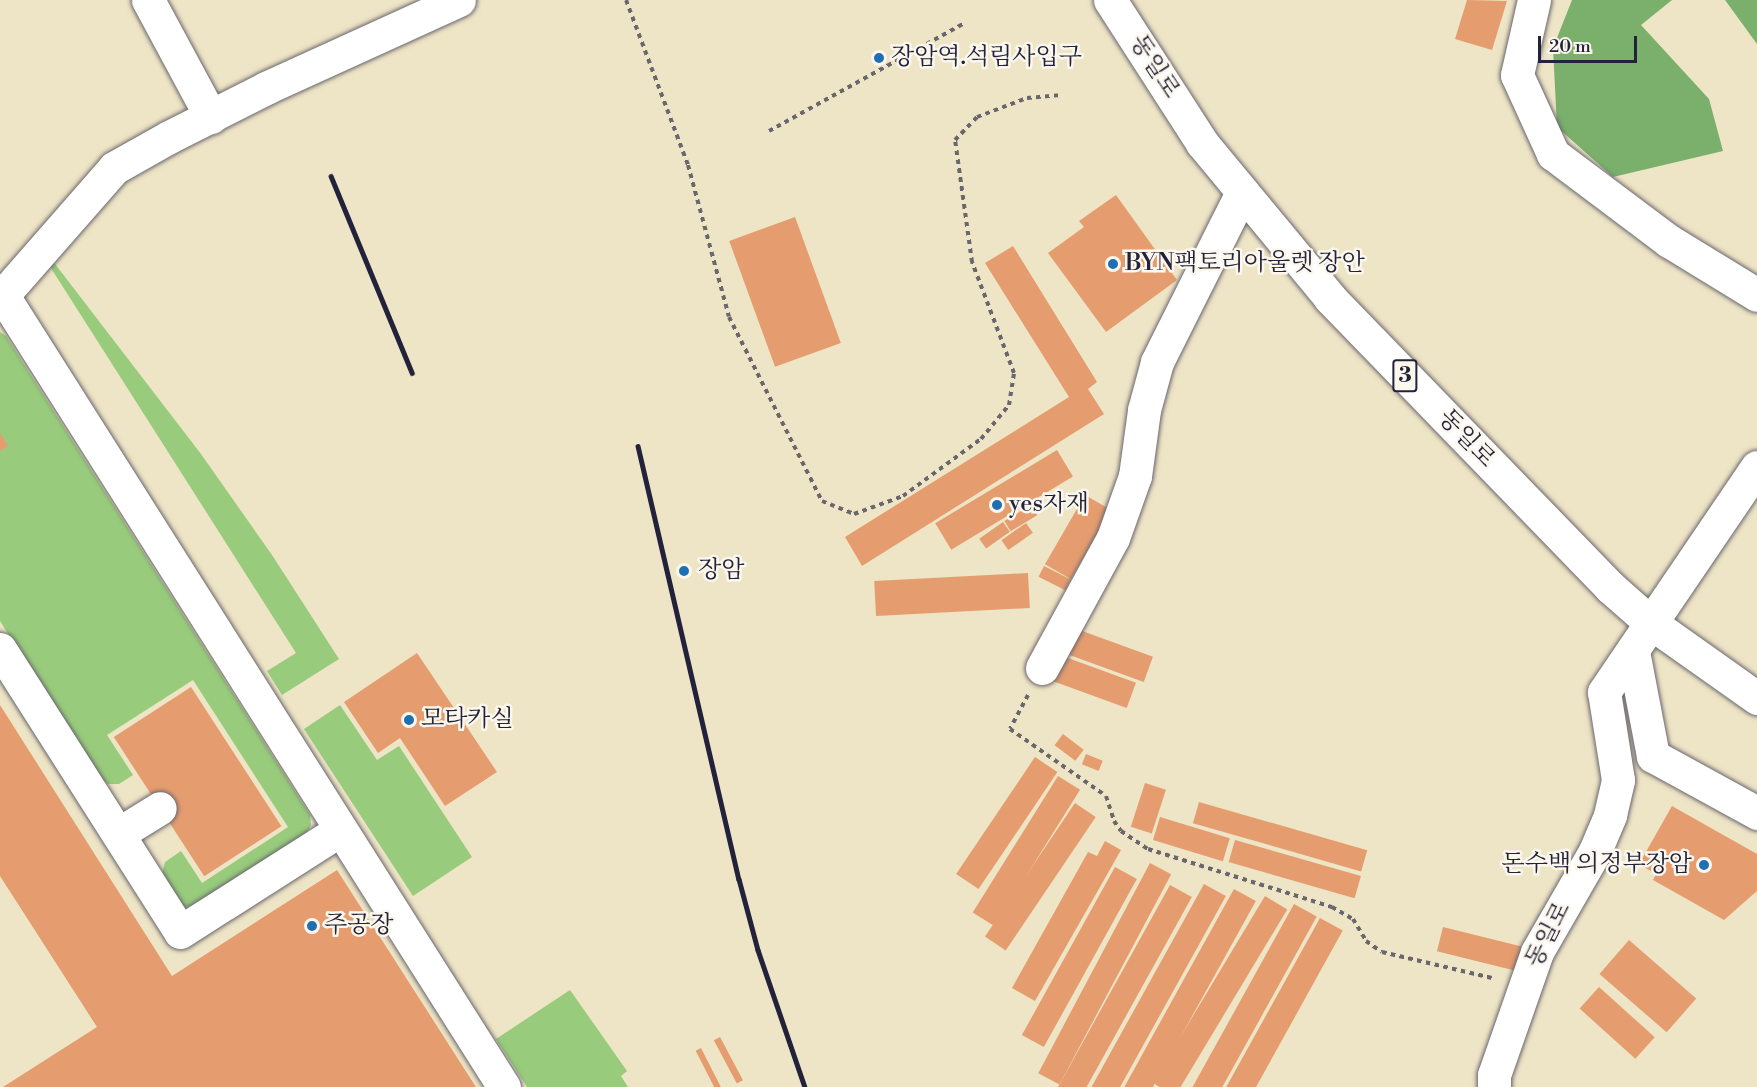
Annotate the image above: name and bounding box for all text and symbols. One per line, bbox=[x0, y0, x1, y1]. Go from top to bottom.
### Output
scale bar bbox=[1541, 24, 1640, 62]
street label: 동일로 bbox=[1123, 30, 1185, 104]
text: 20 m bbox=[1549, 35, 1591, 58]
place label: 장암역.석림사입구 bbox=[891, 44, 1082, 72]
marker: 장암역.석림사입구 bbox=[872, 51, 886, 65]
place label: BYN팩토리아울렛 장안 bbox=[1125, 250, 1365, 278]
marker: BYN팩토리아울렛 장안 bbox=[1106, 257, 1120, 271]
road number: 3 bbox=[1392, 357, 1418, 395]
street label: 동일로 bbox=[1431, 404, 1501, 474]
place label: yes자재 bbox=[1009, 491, 1089, 519]
marker: yes자재 bbox=[990, 498, 1004, 512]
place label: 장암 bbox=[698, 557, 744, 585]
marker: 장암 bbox=[675, 562, 693, 580]
place label: 모타카실 bbox=[421, 706, 514, 734]
marker: 모타카실 bbox=[402, 713, 416, 727]
place label: 돈수백 의정부장암 bbox=[1502, 851, 1692, 879]
marker: 돈수백 의정부장암 bbox=[1697, 858, 1711, 872]
street label: 동일로 bbox=[1520, 897, 1578, 973]
place label: 주공장 bbox=[324, 912, 394, 940]
marker: 주공장 bbox=[305, 919, 319, 933]

